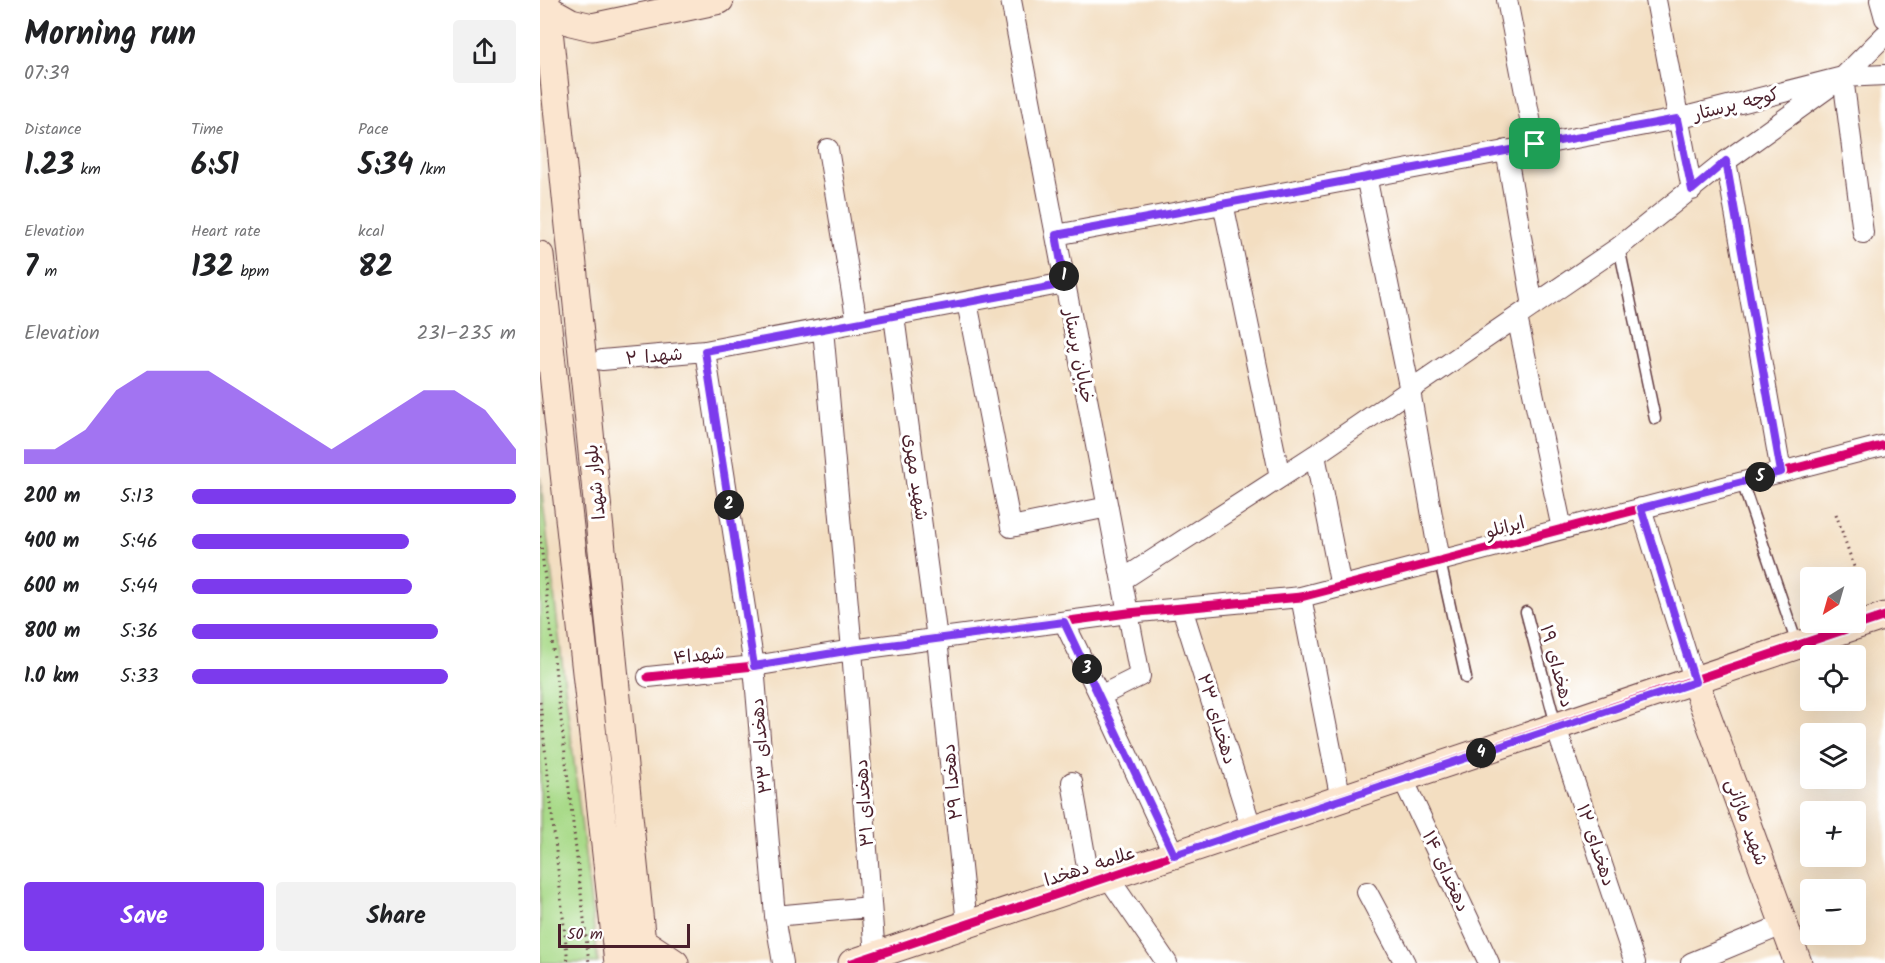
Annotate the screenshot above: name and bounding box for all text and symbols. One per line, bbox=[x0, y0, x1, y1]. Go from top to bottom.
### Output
text: Morning run bbox=[24, 9, 196, 62]
button: share bbox=[453, 20, 516, 83]
text: 07:39 bbox=[24, 58, 69, 90]
street label: کوچه پرستار bbox=[1688, 81, 1783, 131]
text: Distance bbox=[24, 117, 82, 142]
text: Time bbox=[191, 117, 223, 142]
text: Pace bbox=[358, 117, 389, 142]
pin bbox=[1509, 118, 1560, 169]
icon: arrive bbox=[1518, 127, 1551, 160]
text: 1.23 bbox=[24, 142, 74, 190]
text: 6:51 bbox=[191, 142, 239, 190]
text: 5:34 bbox=[358, 142, 413, 190]
text: km bbox=[74, 157, 101, 182]
text: /km bbox=[413, 157, 446, 182]
text: Elevation bbox=[24, 219, 85, 244]
text: Heart rate bbox=[191, 219, 261, 244]
text: kcal bbox=[358, 219, 384, 244]
text: 7 bbox=[24, 244, 38, 292]
text: 132 bbox=[191, 244, 234, 292]
text: 82 bbox=[358, 244, 393, 292]
text: m bbox=[38, 259, 57, 284]
text: bpm bbox=[234, 259, 269, 284]
pin: 1 bbox=[1049, 261, 1079, 291]
text: 1 bbox=[1062, 263, 1066, 288]
street label: خیابان پرستار bbox=[1054, 305, 1101, 406]
text: Elevation bbox=[24, 318, 100, 350]
text: 231–235 m bbox=[417, 318, 516, 350]
street label: شهدا ۲ bbox=[624, 341, 684, 374]
street label: شهید مهری bbox=[894, 432, 935, 522]
street label: بلوار شهدا bbox=[578, 443, 615, 521]
pin: 5 bbox=[1745, 462, 1775, 492]
text: 5 bbox=[1756, 464, 1764, 489]
text: 200 m bbox=[24, 481, 80, 513]
text: 5:13 bbox=[120, 481, 153, 513]
pin: 2 bbox=[714, 490, 744, 520]
text: 2 bbox=[724, 492, 734, 517]
street label: ایرانلو bbox=[1481, 509, 1528, 548]
text: 400 m bbox=[24, 526, 80, 558]
text: 5:46 bbox=[120, 526, 158, 558]
north arrow bbox=[1800, 567, 1866, 633]
map controls bbox=[1800, 567, 1866, 945]
text: 600 m bbox=[24, 571, 79, 603]
text: 5:44 bbox=[120, 571, 158, 603]
text: 800 m bbox=[24, 616, 80, 648]
text: 5:36 bbox=[120, 616, 158, 648]
street label: دهخدای ۱۹ bbox=[1531, 622, 1580, 711]
street label: شهدا۴ bbox=[672, 639, 726, 674]
button: locate bbox=[1800, 645, 1866, 711]
pin: 3 bbox=[1072, 654, 1102, 684]
text: 3 bbox=[1083, 656, 1091, 681]
text: 1.0 km bbox=[24, 661, 79, 693]
text: 5:33 bbox=[120, 661, 159, 693]
street label: دهخدای ۲۳ bbox=[1188, 671, 1243, 768]
street label: دهخدای ۳۳ bbox=[744, 697, 781, 795]
button: layers bbox=[1800, 723, 1866, 789]
pin: 4 bbox=[1466, 738, 1496, 768]
text: 4 bbox=[1477, 740, 1485, 765]
street label: دهخدا ۲۹ bbox=[935, 742, 972, 821]
street label: دهخدای ۳۱ bbox=[848, 758, 883, 848]
street label: شهید ماژانی bbox=[1716, 775, 1775, 870]
street label: دهخدای ۱۲ bbox=[1567, 800, 1622, 891]
button: + bbox=[1800, 801, 1866, 867]
street label: دهخدای ۱۴ bbox=[1413, 826, 1476, 917]
street label: علامه دهخدا bbox=[1041, 839, 1140, 896]
button: − bbox=[1800, 879, 1866, 945]
button: Save bbox=[24, 882, 264, 951]
button: Share bbox=[276, 882, 516, 951]
scale bar bbox=[558, 921, 690, 948]
text: 50 m bbox=[567, 922, 603, 947]

